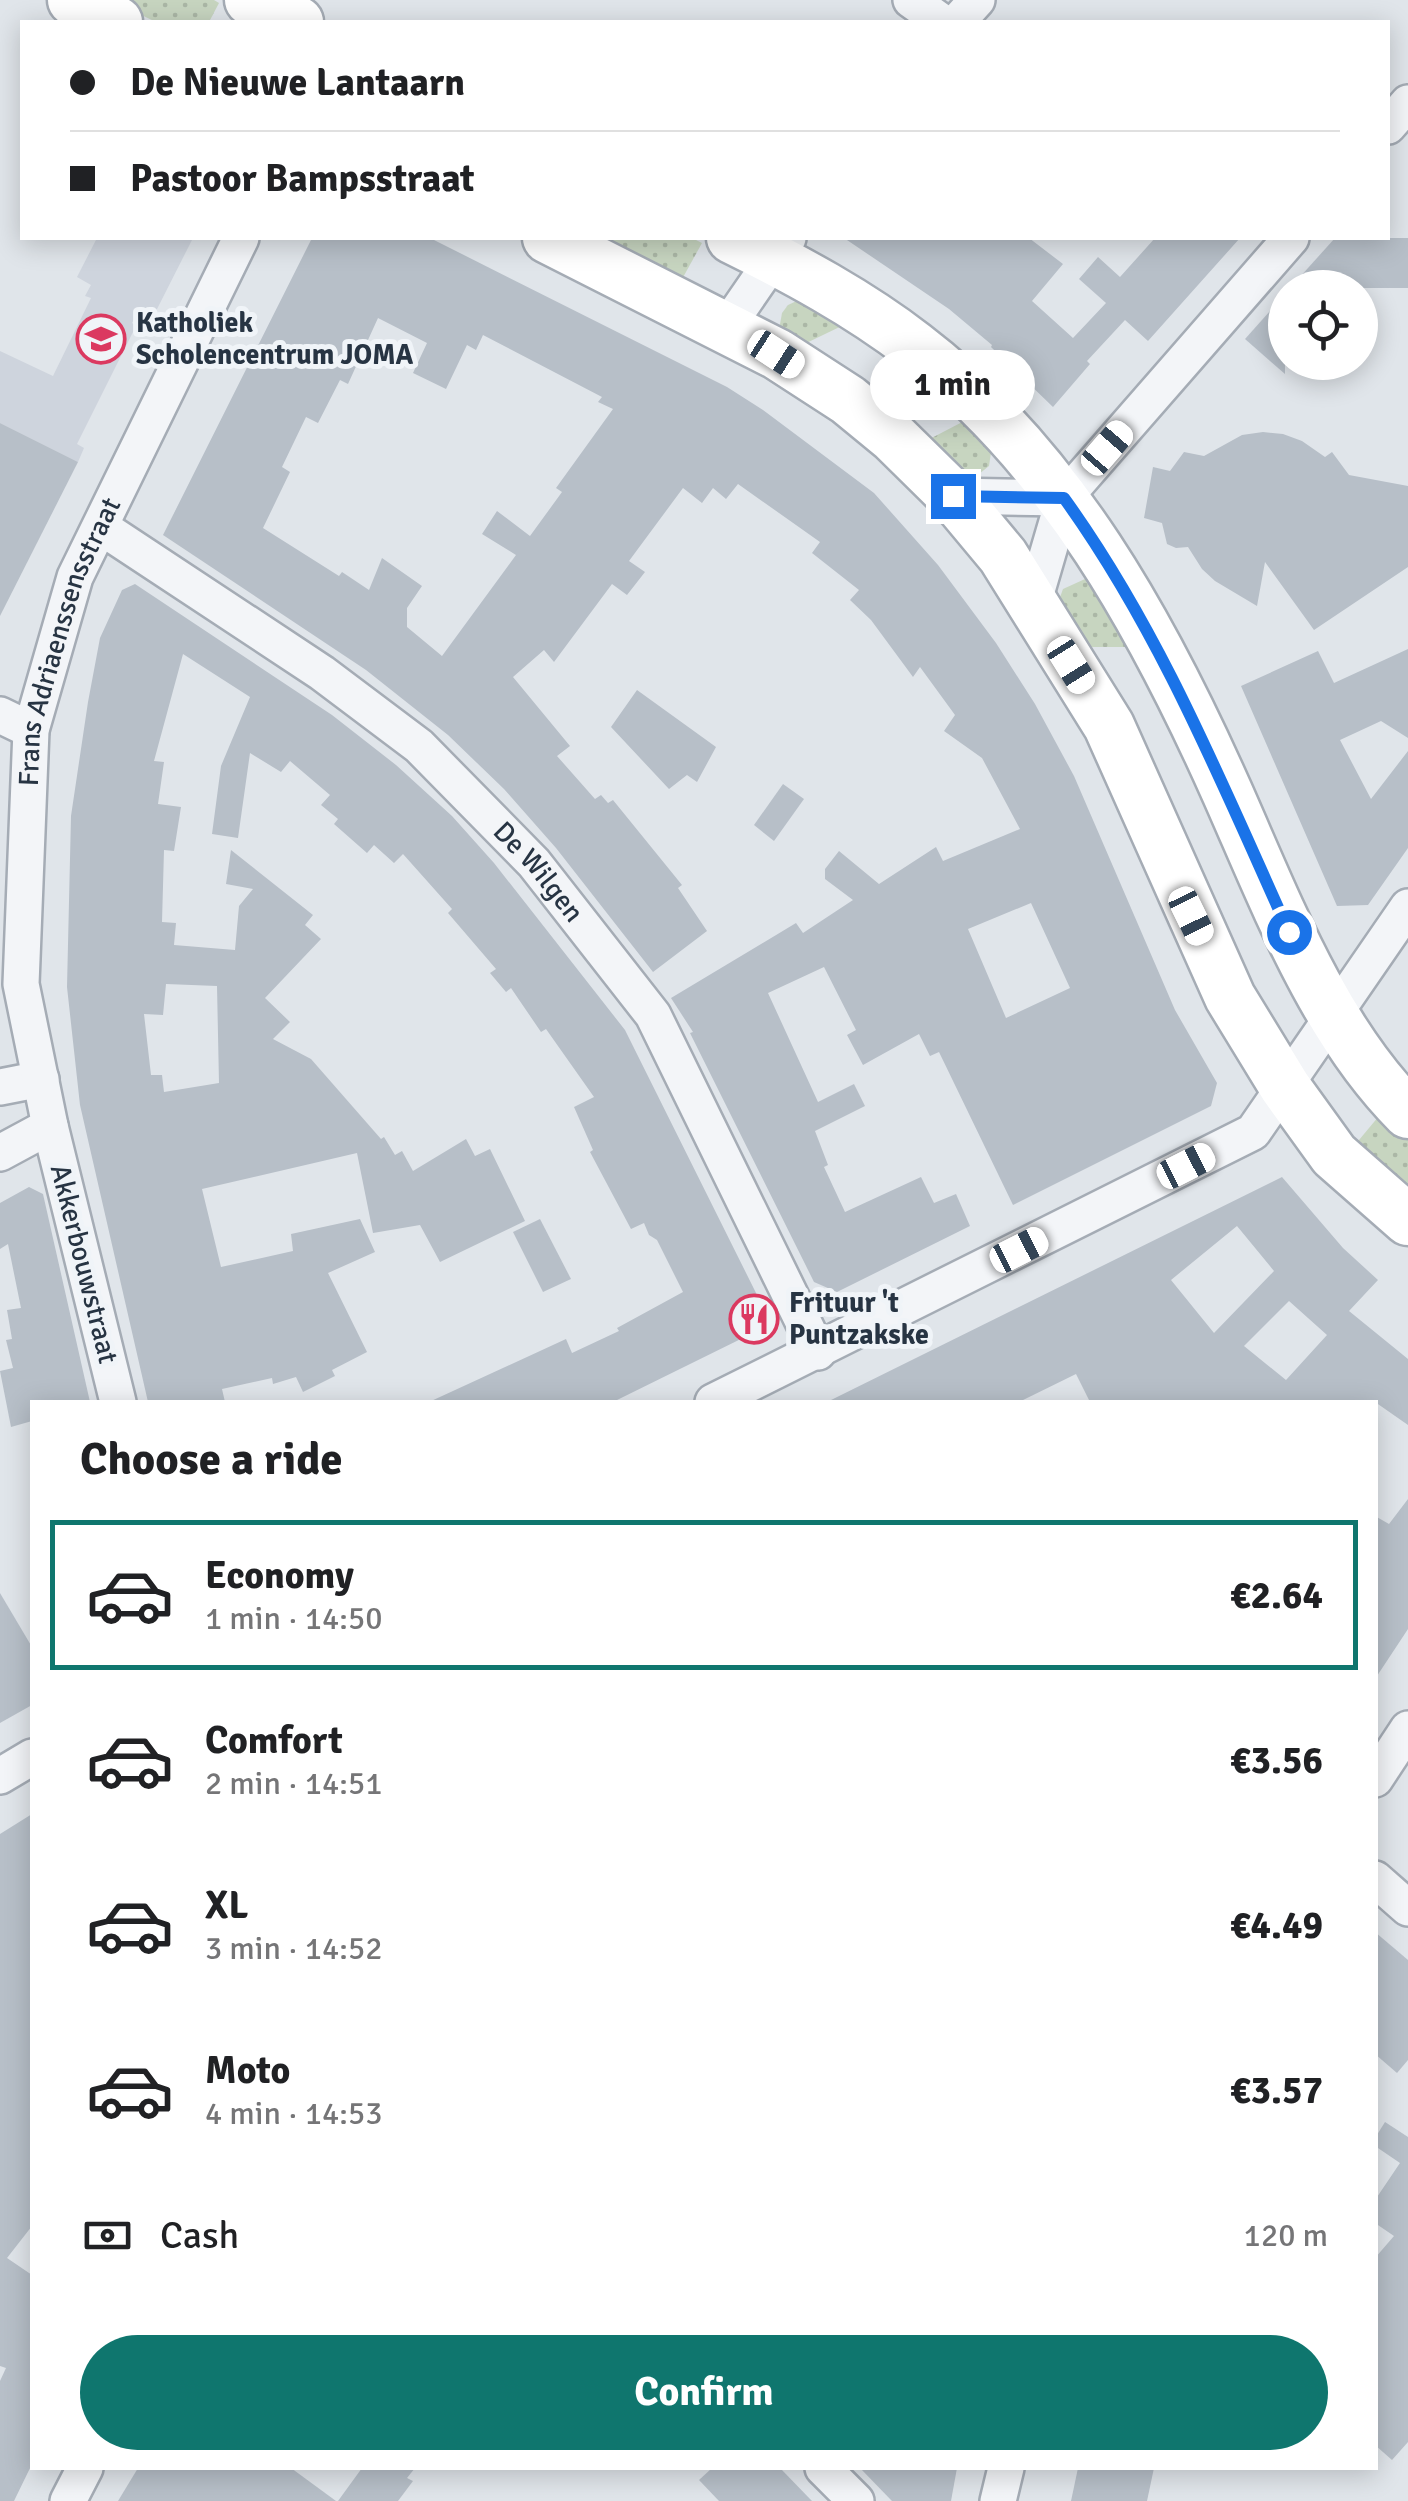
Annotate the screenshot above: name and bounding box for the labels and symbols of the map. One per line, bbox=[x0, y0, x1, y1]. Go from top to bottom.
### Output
place label: Katholiek Scholencentrum JOMA bbox=[136, 306, 414, 372]
school or university icon: Katholiek Scholencentrum JOMA bbox=[75, 313, 127, 365]
car bbox=[743, 325, 809, 383]
callout: 1 min bbox=[870, 351, 1036, 421]
car bbox=[1076, 416, 1138, 480]
route end bbox=[931, 474, 976, 519]
street label: Frans Adriaenssensstraat bbox=[12, 492, 128, 787]
car bbox=[1042, 632, 1100, 698]
street label: De Wilgen bbox=[486, 815, 591, 929]
car bbox=[1164, 882, 1218, 950]
route start bbox=[1267, 910, 1312, 955]
car bbox=[1152, 1139, 1220, 1193]
street label: Akkerbouwstraat bbox=[43, 1161, 125, 1367]
car bbox=[985, 1223, 1053, 1277]
place label: Frituur 't Puntzakske bbox=[789, 1286, 929, 1352]
restaurant icon: Frituur 't Puntzakske bbox=[728, 1293, 780, 1345]

